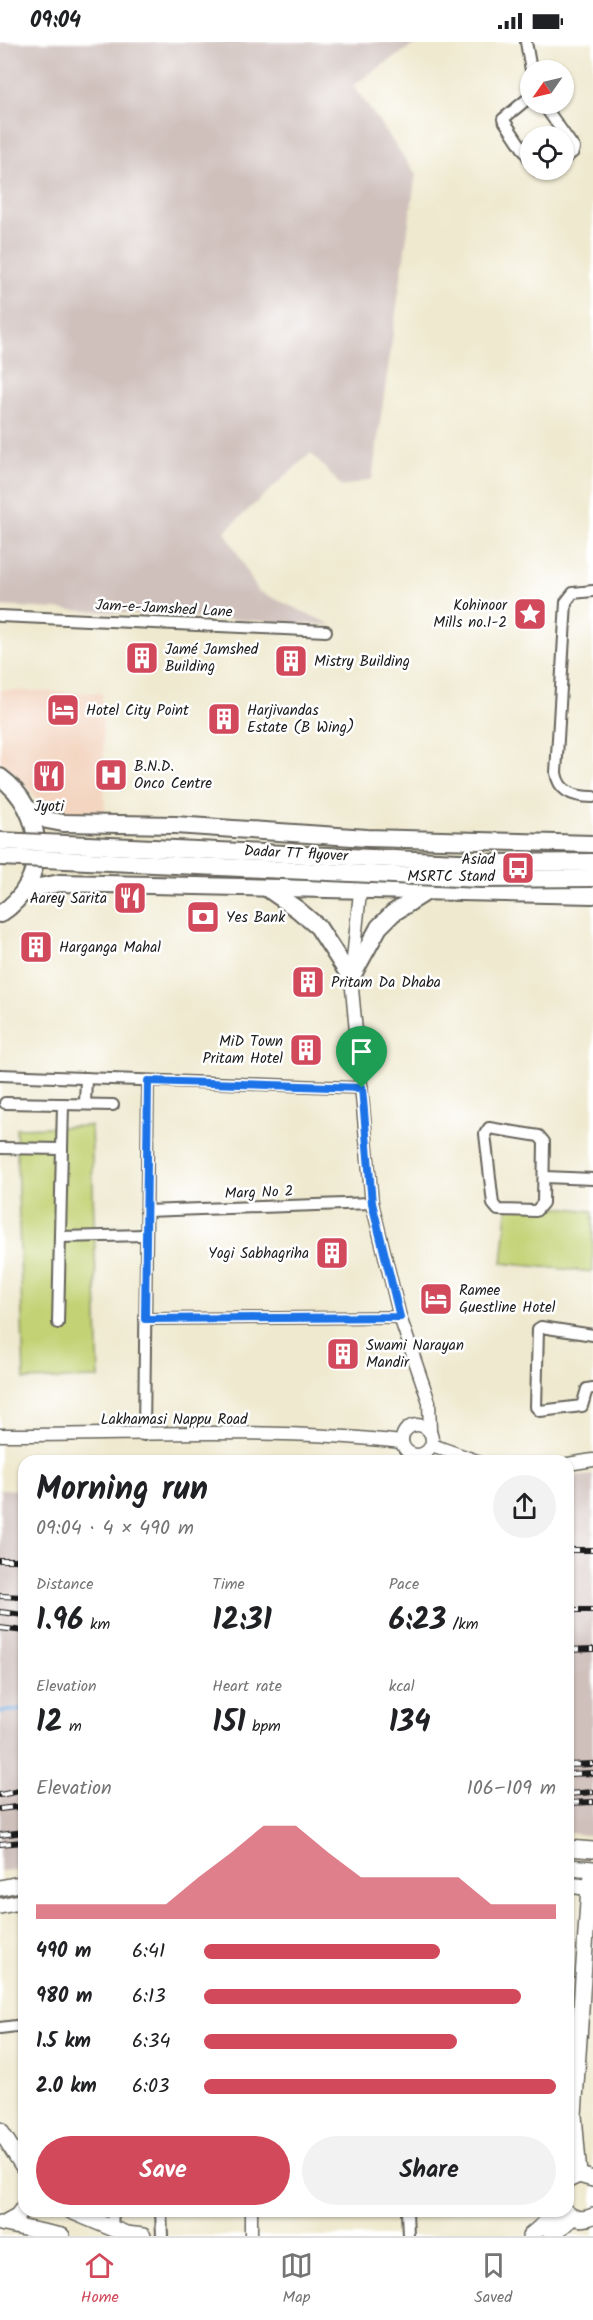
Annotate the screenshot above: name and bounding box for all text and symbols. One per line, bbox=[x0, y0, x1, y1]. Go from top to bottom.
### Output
text: 09:04 bbox=[30, 4, 81, 39]
north arrow bbox=[520, 60, 574, 114]
map controls bbox=[520, 60, 574, 180]
button: locate bbox=[520, 126, 574, 180]
street label: Jam-e-Jamshed Lane bbox=[95, 593, 233, 625]
place label: Kohinoor Mills no.1-2 bbox=[433, 594, 508, 635]
place icon: Kohinoor Mills no.1-2 bbox=[512, 596, 548, 632]
place label: Jamé Jamshed Building bbox=[165, 638, 259, 679]
building icon: Jamé Jamshed Building bbox=[124, 640, 160, 676]
building icon: Mistry Building bbox=[273, 643, 309, 679]
place label: Mistry Building bbox=[314, 650, 410, 674]
hotel icon: Hotel City Point bbox=[45, 692, 81, 728]
place label: Hotel City Point bbox=[86, 699, 189, 723]
place label: Harjivandas Estate (B Wing) bbox=[247, 699, 354, 740]
building icon: Harjivandas Estate (B Wing) bbox=[206, 701, 242, 737]
place label: B.N.D. Onco Centre bbox=[134, 755, 212, 796]
hospital icon: B.N.D. Onco Centre bbox=[93, 757, 129, 793]
restaurant icon: Jyoti bbox=[31, 758, 67, 794]
place label: Jyoti bbox=[34, 795, 66, 819]
street label: Dadar TT flyover bbox=[243, 839, 350, 869]
place label: Asiad MSRTC Stand bbox=[407, 848, 496, 889]
bus stop icon: Asiad MSRTC Stand bbox=[500, 850, 536, 886]
restaurant icon: Aarey Sarita bbox=[112, 880, 148, 916]
place label: Aarey Sarita bbox=[30, 887, 107, 911]
bank icon: Yes Bank bbox=[185, 899, 221, 935]
place label: Yes Bank bbox=[226, 906, 286, 930]
building icon: Harganga Mahal bbox=[18, 929, 54, 965]
place label: Harganga Mahal bbox=[59, 936, 161, 960]
building icon: Pritam Da Dhaba bbox=[290, 964, 326, 1000]
place label: Pritam Da Dhaba bbox=[331, 971, 441, 995]
pin bbox=[336, 1026, 387, 1088]
place label: MiD Town Pritam Hotel bbox=[202, 1030, 283, 1071]
building icon: MiD Town Pritam Hotel bbox=[288, 1032, 324, 1068]
icon: arrive bbox=[345, 1035, 378, 1068]
street label: Marg No 2 bbox=[224, 1180, 294, 1206]
building icon: Yogi Sabhagriha bbox=[314, 1235, 350, 1271]
place label: Yogi Sabhagriha bbox=[208, 1242, 309, 1266]
place label: Ramee Guestline Hotel bbox=[459, 1279, 556, 1320]
hotel icon: Ramee Guestline Hotel bbox=[418, 1281, 454, 1317]
place label: Swami Narayan Mandir bbox=[366, 1334, 464, 1375]
building icon: Swami Narayan Mandir bbox=[325, 1336, 361, 1372]
street label: Lakhamasi Nappu Road bbox=[100, 1408, 248, 1432]
text: Morning run bbox=[36, 1464, 208, 1517]
button: share bbox=[493, 1475, 556, 1538]
text: 09:04 · 4 × 490 m bbox=[36, 1513, 194, 1545]
text: Distance bbox=[36, 1572, 94, 1597]
text: Time bbox=[212, 1572, 245, 1597]
text: Pace bbox=[389, 1572, 419, 1597]
text: 1.96 bbox=[36, 1597, 84, 1645]
text: 12:31 bbox=[212, 1597, 272, 1645]
text: 6:23 bbox=[389, 1597, 446, 1645]
text: km bbox=[84, 1612, 110, 1637]
text: /km bbox=[446, 1612, 479, 1637]
text: Elevation bbox=[36, 1674, 97, 1699]
text: Heart rate bbox=[212, 1674, 282, 1699]
text: kcal bbox=[389, 1674, 415, 1699]
text: 12 bbox=[36, 1699, 63, 1747]
text: 151 bbox=[212, 1699, 246, 1747]
text: 134 bbox=[389, 1699, 430, 1747]
text: m bbox=[63, 1714, 82, 1739]
text: bpm bbox=[246, 1714, 281, 1739]
text: Elevation bbox=[36, 1773, 112, 1805]
text: 106–109 m bbox=[466, 1773, 556, 1805]
text: 490 m bbox=[36, 1936, 91, 1968]
text: 6:41 bbox=[132, 1936, 165, 1968]
text: 980 m bbox=[36, 1981, 92, 2013]
text: 6:13 bbox=[132, 1981, 166, 2013]
text: 1.5 km bbox=[36, 2026, 91, 2058]
text: 6:34 bbox=[132, 2026, 170, 2058]
text: 2.0 km bbox=[36, 2071, 97, 2103]
text: 6:03 bbox=[132, 2071, 169, 2103]
button: Save bbox=[36, 2136, 290, 2205]
button: Share bbox=[302, 2136, 556, 2205]
tab: Home bbox=[81, 2249, 119, 2310]
tab: Map bbox=[280, 2249, 313, 2310]
tab: Saved bbox=[474, 2249, 512, 2310]

